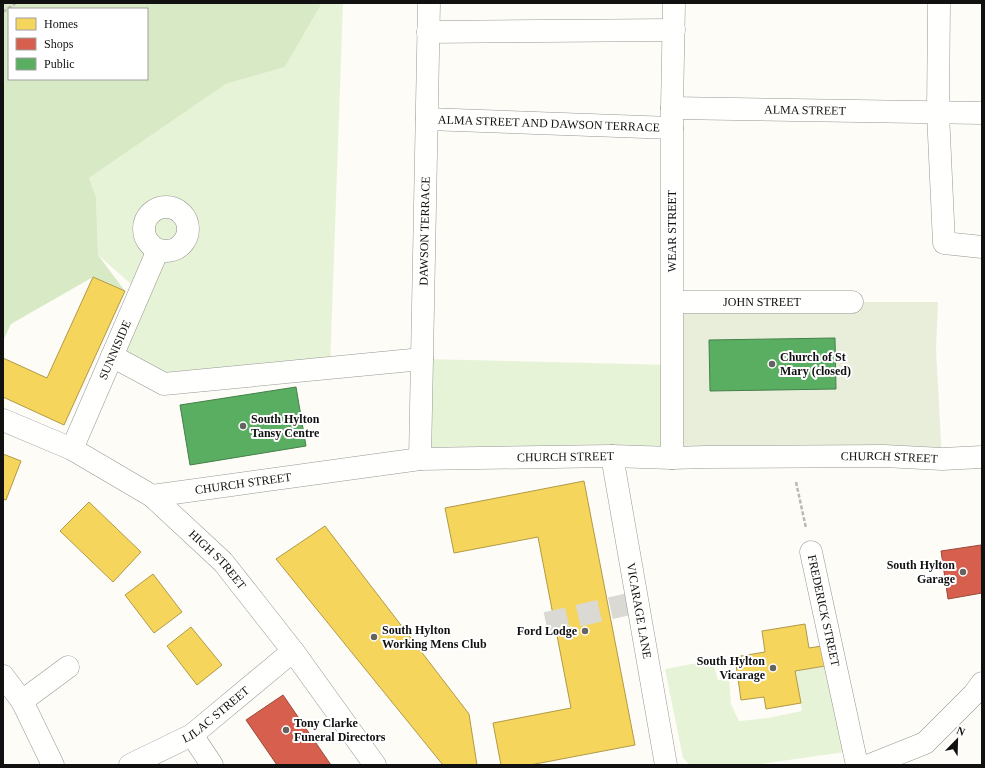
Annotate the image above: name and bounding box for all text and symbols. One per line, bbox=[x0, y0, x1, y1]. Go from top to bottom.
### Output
legend bbox=[8, 8, 148, 80]
text: Homes bbox=[44, 17, 78, 31]
text: Shops bbox=[44, 37, 74, 51]
text: Public bbox=[44, 57, 75, 71]
street label: ALMA STREET bbox=[764, 102, 847, 118]
street label: ALMA STREET AND DAWSON TERRACE bbox=[438, 112, 660, 135]
street label: DAWSON TERRACE bbox=[416, 176, 433, 286]
street label: WEAR STREET bbox=[665, 189, 679, 272]
street label: JOHN STREET bbox=[723, 295, 802, 309]
street label: SUNNISIDE bbox=[96, 318, 134, 382]
place label: Church of St Mary (closed) bbox=[780, 350, 851, 378]
marker: Church of St Mary (closed) bbox=[767, 359, 777, 369]
place label: South Hylton Tansy Centre bbox=[251, 412, 320, 440]
marker: South Hylton Tansy Centre bbox=[238, 421, 248, 431]
street label: CHURCH STREET bbox=[517, 449, 615, 464]
street label: CHURCH STREET bbox=[841, 449, 939, 466]
street label: CHURCH STREET bbox=[194, 470, 293, 497]
street label: HIGH STREET bbox=[186, 527, 249, 593]
street label: FREDERICK STREET bbox=[805, 554, 843, 668]
place label: South Hylton Garage bbox=[887, 558, 956, 586]
street label: VICARAGE LANE bbox=[624, 562, 654, 660]
marker: South Hylton Garage bbox=[958, 567, 968, 577]
place label: South Hylton Working Mens Club bbox=[382, 623, 487, 651]
place label: Ford Lodge bbox=[517, 624, 578, 638]
marker: Ford Lodge bbox=[580, 626, 590, 636]
marker: South Hylton Working Mens Club bbox=[369, 632, 379, 642]
place label: South Hylton Vicarage bbox=[697, 654, 766, 682]
marker: South Hylton Vicarage bbox=[768, 663, 778, 673]
street label: LILAC STREET bbox=[180, 683, 253, 746]
place label: Tony Clarke Funeral Directors bbox=[294, 716, 386, 744]
north arrow bbox=[937, 720, 977, 760]
text: N bbox=[955, 724, 967, 738]
marker: Tony Clarke Funeral Directors bbox=[281, 725, 291, 735]

